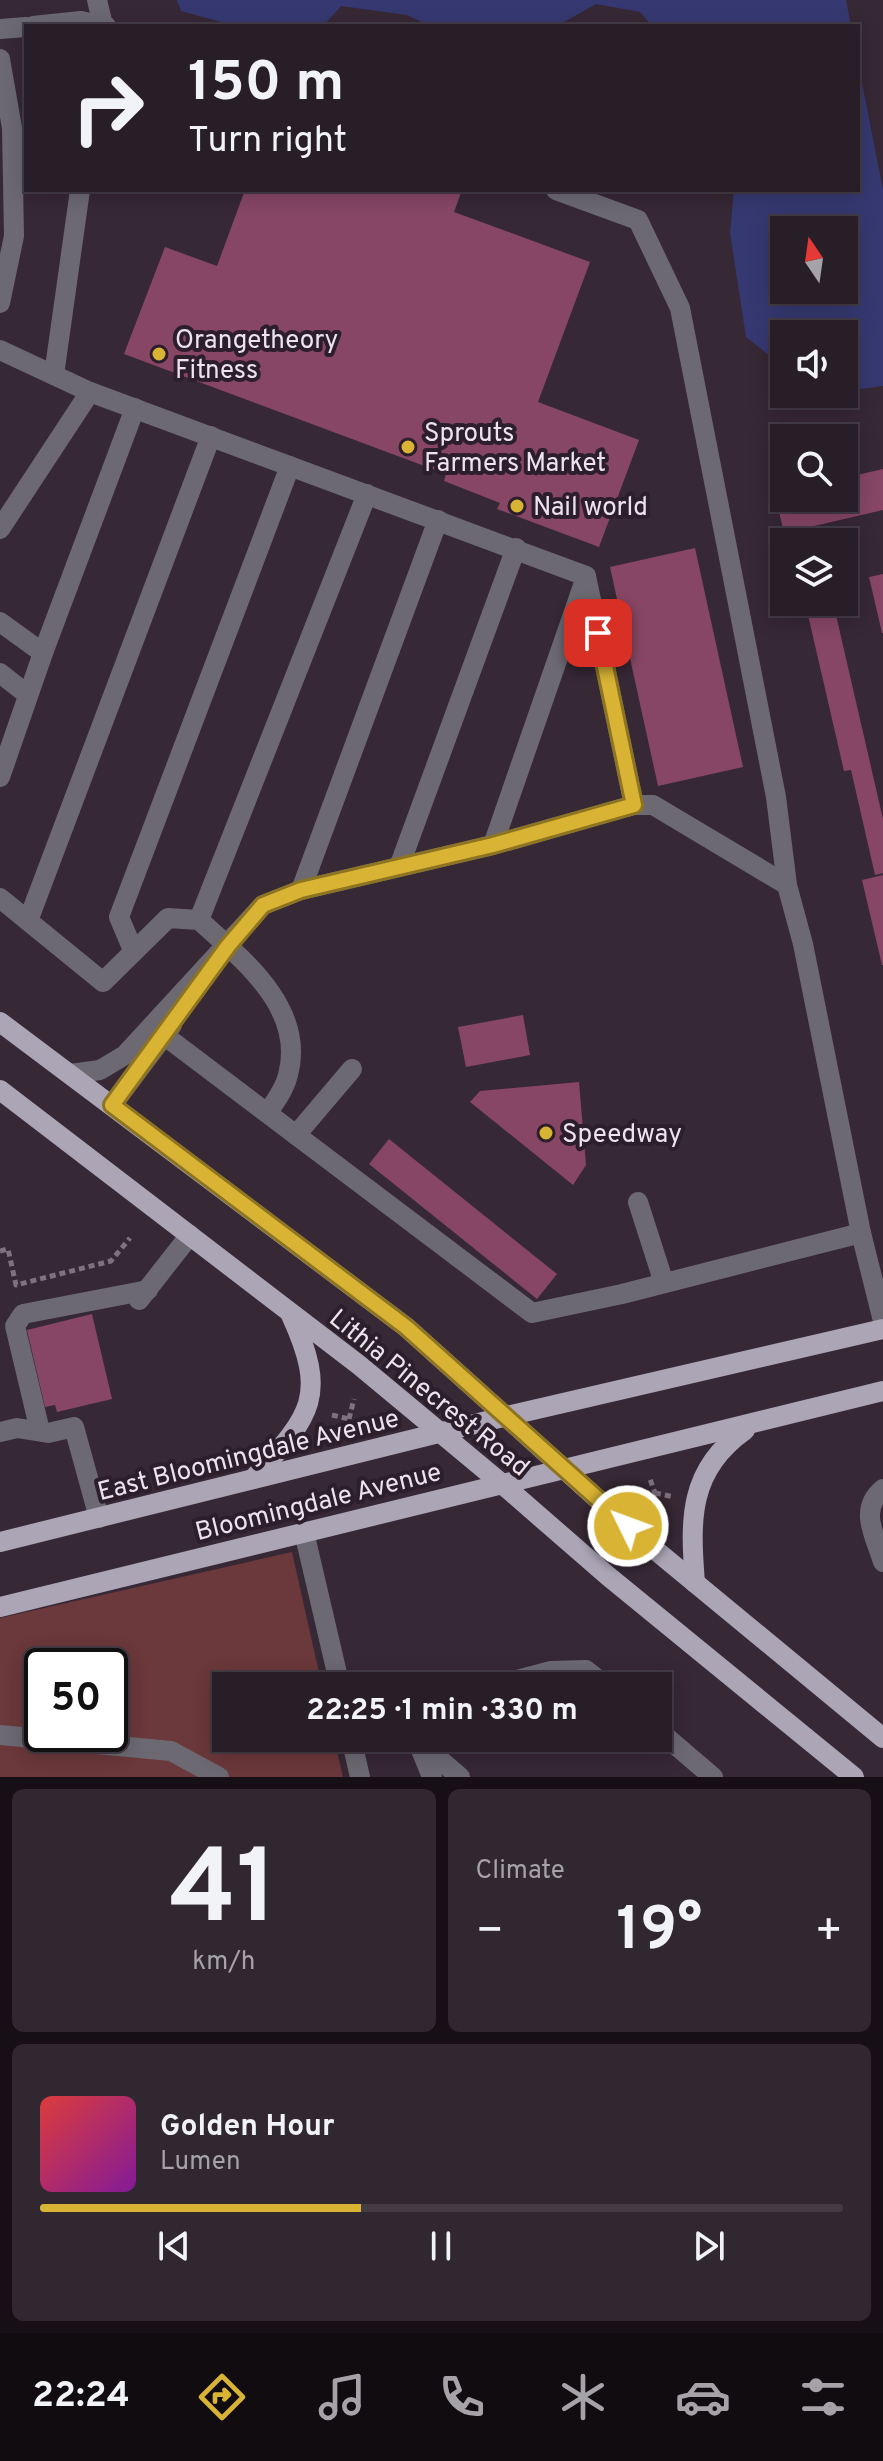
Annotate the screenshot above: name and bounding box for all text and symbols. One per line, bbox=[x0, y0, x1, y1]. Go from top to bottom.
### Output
text: 150 m bbox=[188, 50, 344, 120]
icon: right bbox=[56, 56, 160, 160]
text: Turn right bbox=[188, 119, 347, 165]
north arrow bbox=[770, 216, 858, 304]
map controls bbox=[770, 216, 858, 616]
button: sound bbox=[770, 320, 858, 408]
place label: Orangetheory Fitness bbox=[175, 325, 338, 388]
marker: Orangetheory Fitness bbox=[150, 345, 168, 363]
place label: Sprouts Farmers Market bbox=[424, 418, 606, 481]
button: search bbox=[770, 424, 858, 512]
marker: Sprouts Farmers Market bbox=[399, 438, 417, 456]
place label: Nail world bbox=[533, 492, 648, 525]
marker: Nail world bbox=[508, 497, 526, 515]
button: layers bbox=[770, 528, 858, 616]
pin bbox=[564, 599, 632, 667]
icon: arrive bbox=[576, 611, 620, 655]
place label: Speedway bbox=[562, 1119, 682, 1152]
marker: Speedway bbox=[537, 1124, 555, 1142]
street label: Lithia Pinecrest Road bbox=[322, 1303, 535, 1485]
street label: East Bloomingdale Avenue bbox=[94, 1401, 402, 1507]
street label: Bloomingdale Avenue bbox=[191, 1455, 445, 1547]
position arrow bbox=[586, 1484, 670, 1568]
speed limit sign: 50 bbox=[24, 1648, 128, 1752]
text: 22:25 · 1 min · 330 m bbox=[306, 1693, 578, 1730]
text: 41 bbox=[170, 1828, 278, 1960]
text: Climate bbox=[476, 1855, 565, 1888]
text: 19° bbox=[616, 1895, 702, 1971]
text: − bbox=[476, 1905, 504, 1961]
text: + bbox=[815, 1905, 843, 1961]
text: km/h bbox=[192, 1946, 255, 1979]
text: Golden Hour bbox=[160, 2109, 334, 2146]
text: Lumen bbox=[160, 2146, 241, 2179]
icon: previous bbox=[152, 2224, 196, 2268]
icon: pause bbox=[419, 2224, 463, 2268]
icon: next bbox=[687, 2224, 731, 2268]
icon: directions bbox=[194, 2369, 250, 2425]
icon: music bbox=[314, 2369, 370, 2425]
icon: phone bbox=[434, 2369, 490, 2425]
icon: climate bbox=[555, 2369, 611, 2425]
icon: car bbox=[675, 2369, 731, 2425]
icon: filters bbox=[795, 2369, 851, 2425]
text: 22:24 bbox=[32, 2374, 130, 2420]

